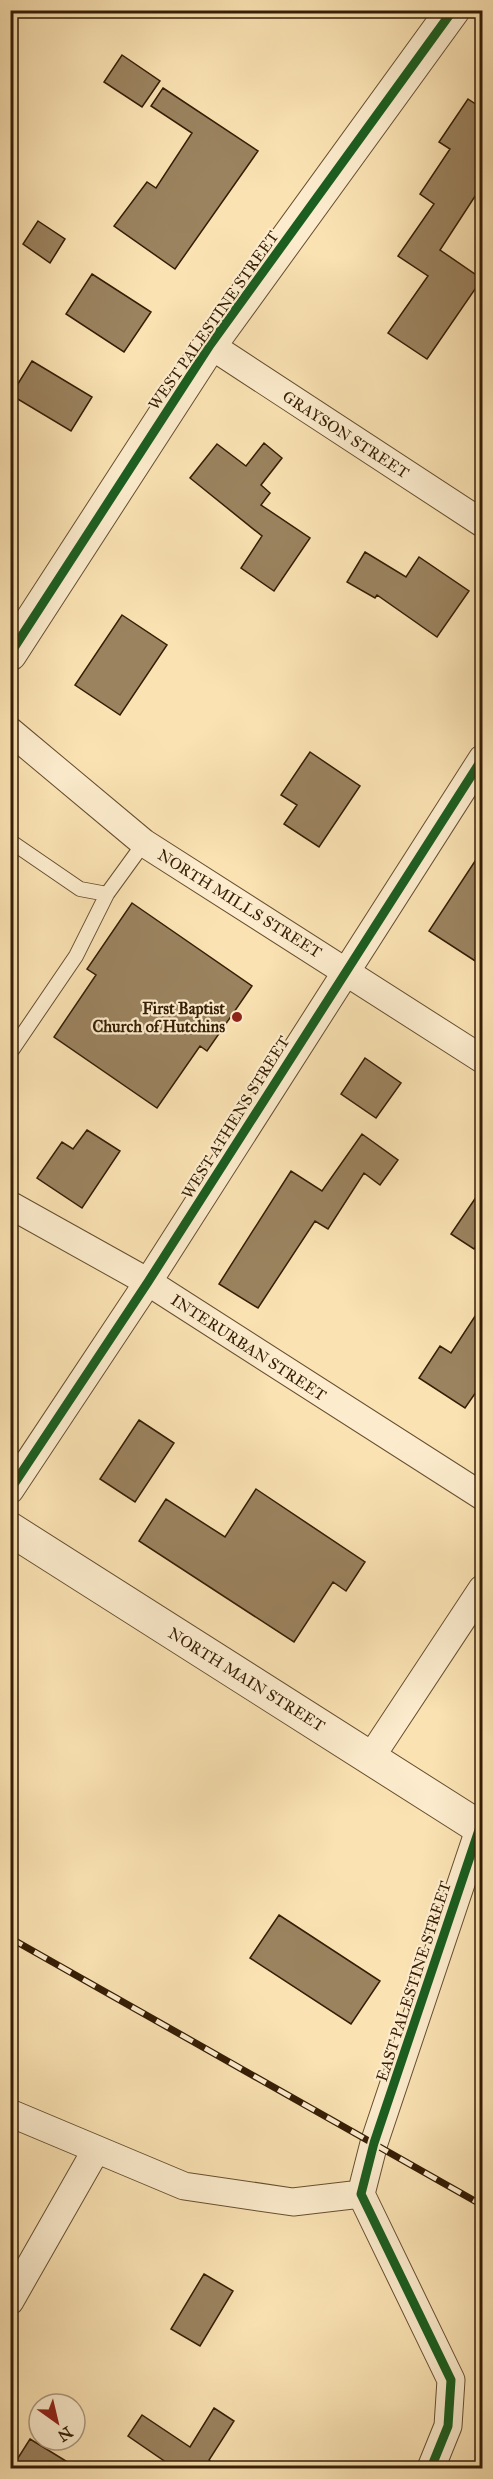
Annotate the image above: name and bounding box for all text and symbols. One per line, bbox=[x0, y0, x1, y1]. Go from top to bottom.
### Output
street label: WEST PALESTINE STREET bbox=[144, 227, 283, 413]
street label: GRAYSON STREET bbox=[279, 386, 413, 482]
street label: NORTH MILLS STREET bbox=[154, 845, 325, 962]
place label: First Baptist Church of Hutchins bbox=[92, 999, 225, 1036]
marker: First Baptist Church of Hutchins bbox=[230, 1010, 244, 1024]
street label: WEST ATHENS STREET bbox=[177, 1032, 293, 1202]
street label: INTERURBAN STREET bbox=[168, 1290, 330, 1405]
street label: NORTH MAIN STREET bbox=[165, 1623, 329, 1736]
street label: EAST PALESTINE STREET bbox=[372, 1879, 455, 2084]
north arrow bbox=[27, 2392, 87, 2452]
text: N bbox=[54, 2422, 76, 2446]

